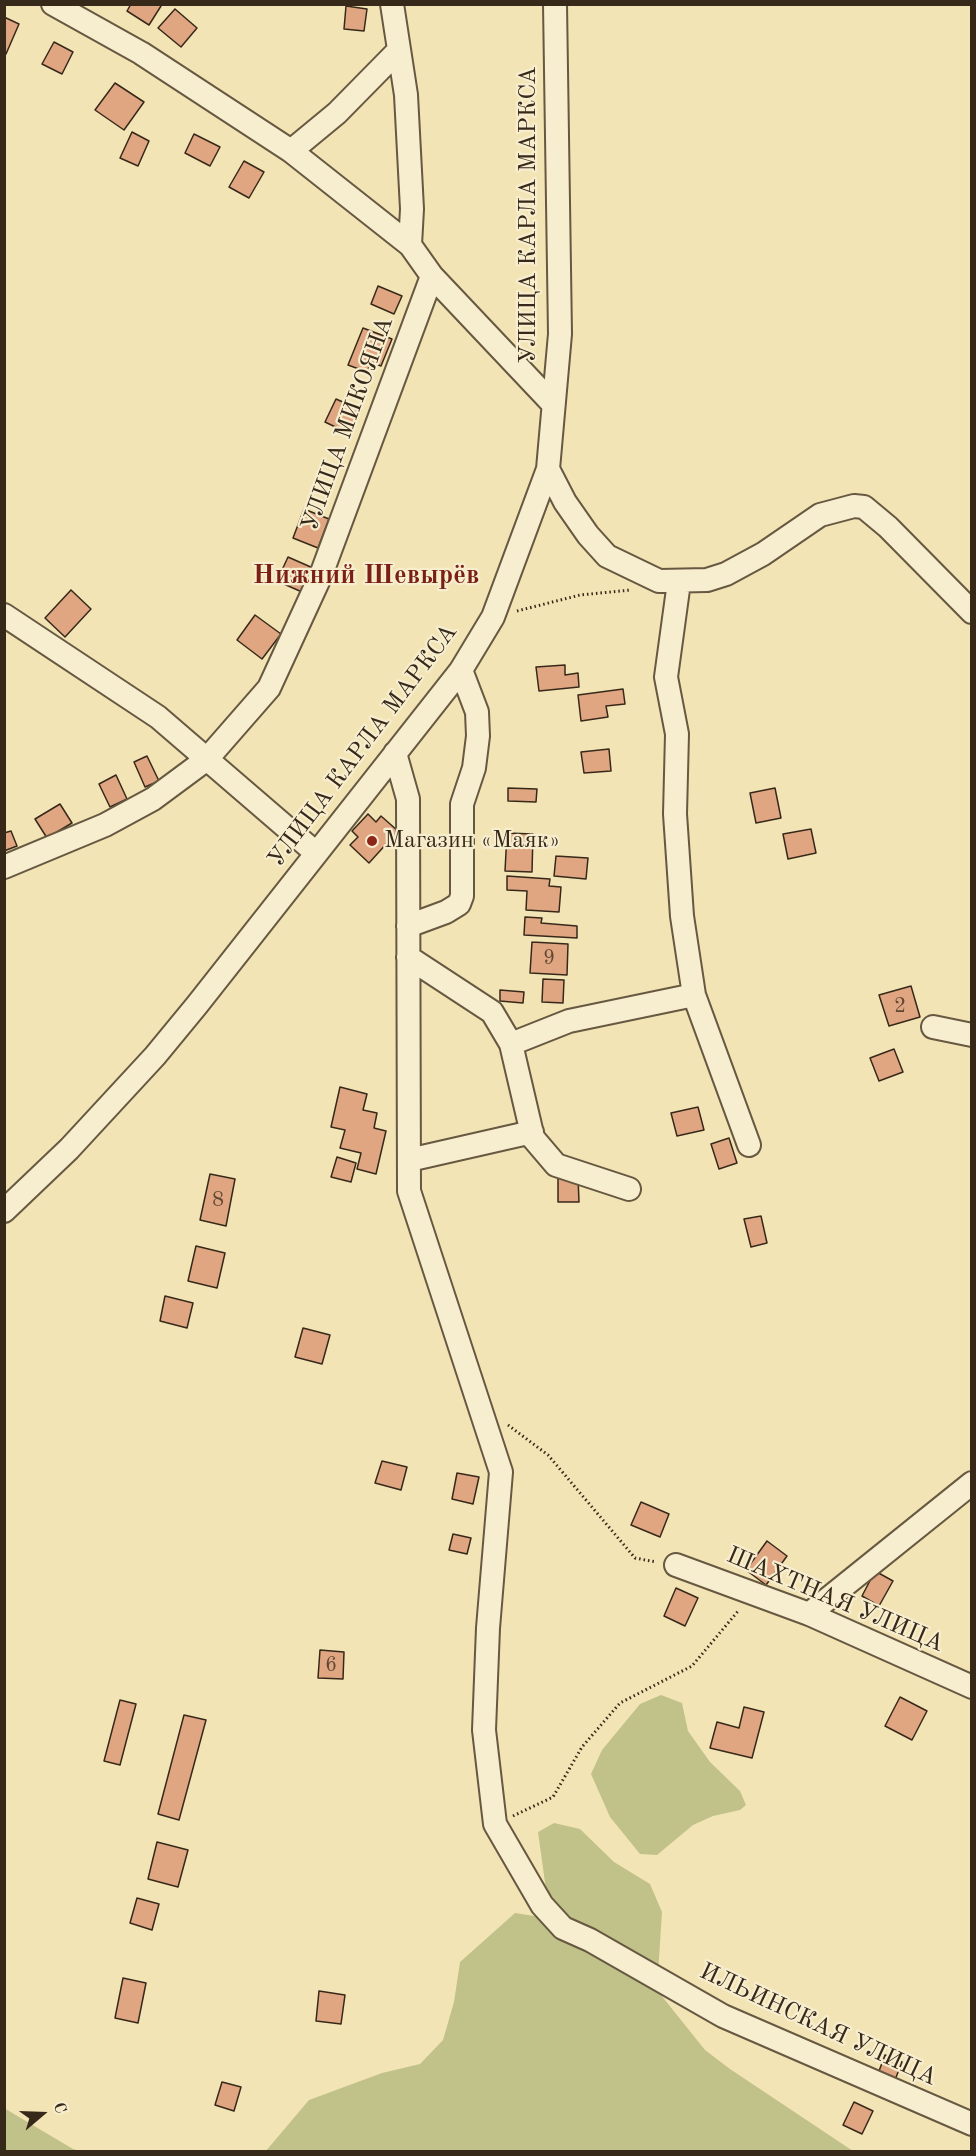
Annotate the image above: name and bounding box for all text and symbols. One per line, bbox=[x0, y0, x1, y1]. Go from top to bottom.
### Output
street label: УЛИЦА КАРЛА МАРКСА bbox=[515, 67, 543, 363]
street label: УЛИЦА МИКОЯНА bbox=[296, 313, 400, 535]
district label: Нижний Шевырёв bbox=[252, 560, 480, 592]
street label: УЛИЦА КАРЛА МАРКСА bbox=[262, 619, 464, 873]
place label: Магазин «Маяк» bbox=[384, 827, 560, 855]
marker: Магазин «Маяк» bbox=[365, 834, 379, 848]
house number: 9 bbox=[543, 945, 555, 971]
house number: 2 bbox=[894, 993, 906, 1019]
house number: 8 bbox=[212, 1187, 224, 1213]
street label: ШАХТНАЯ УЛИЦА bbox=[722, 1541, 948, 1659]
house number: 6 bbox=[325, 1652, 337, 1678]
street label: ИЛЬИНСКАЯ УЛИЦА bbox=[695, 1957, 941, 2093]
north arrow bbox=[12, 2084, 72, 2144]
text: С bbox=[50, 2101, 68, 2116]

